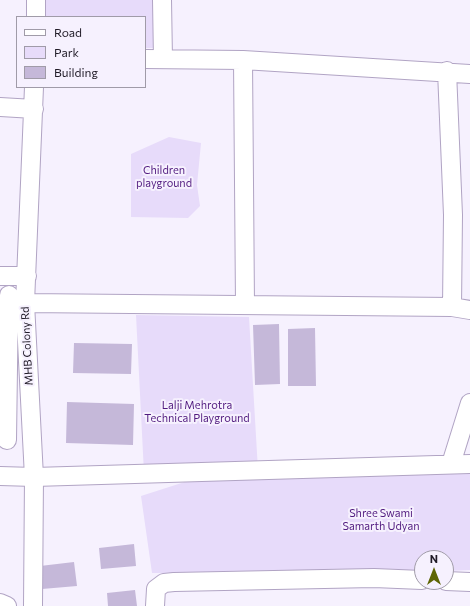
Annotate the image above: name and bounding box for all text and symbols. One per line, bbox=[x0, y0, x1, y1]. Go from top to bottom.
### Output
legend bbox=[16, 16, 146, 88]
text: Road bbox=[54, 25, 82, 39]
text: Park bbox=[54, 45, 79, 59]
text: Building bbox=[54, 65, 98, 79]
park label: Children playground bbox=[136, 163, 192, 189]
street label: MHB Colony Rd bbox=[18, 306, 36, 386]
park label: Lalji Mehrotra Technical Playground bbox=[144, 398, 250, 424]
park label: Shree Swami Samarth Udyan bbox=[343, 506, 419, 532]
north arrow bbox=[414, 550, 454, 590]
text: N bbox=[430, 552, 438, 565]

